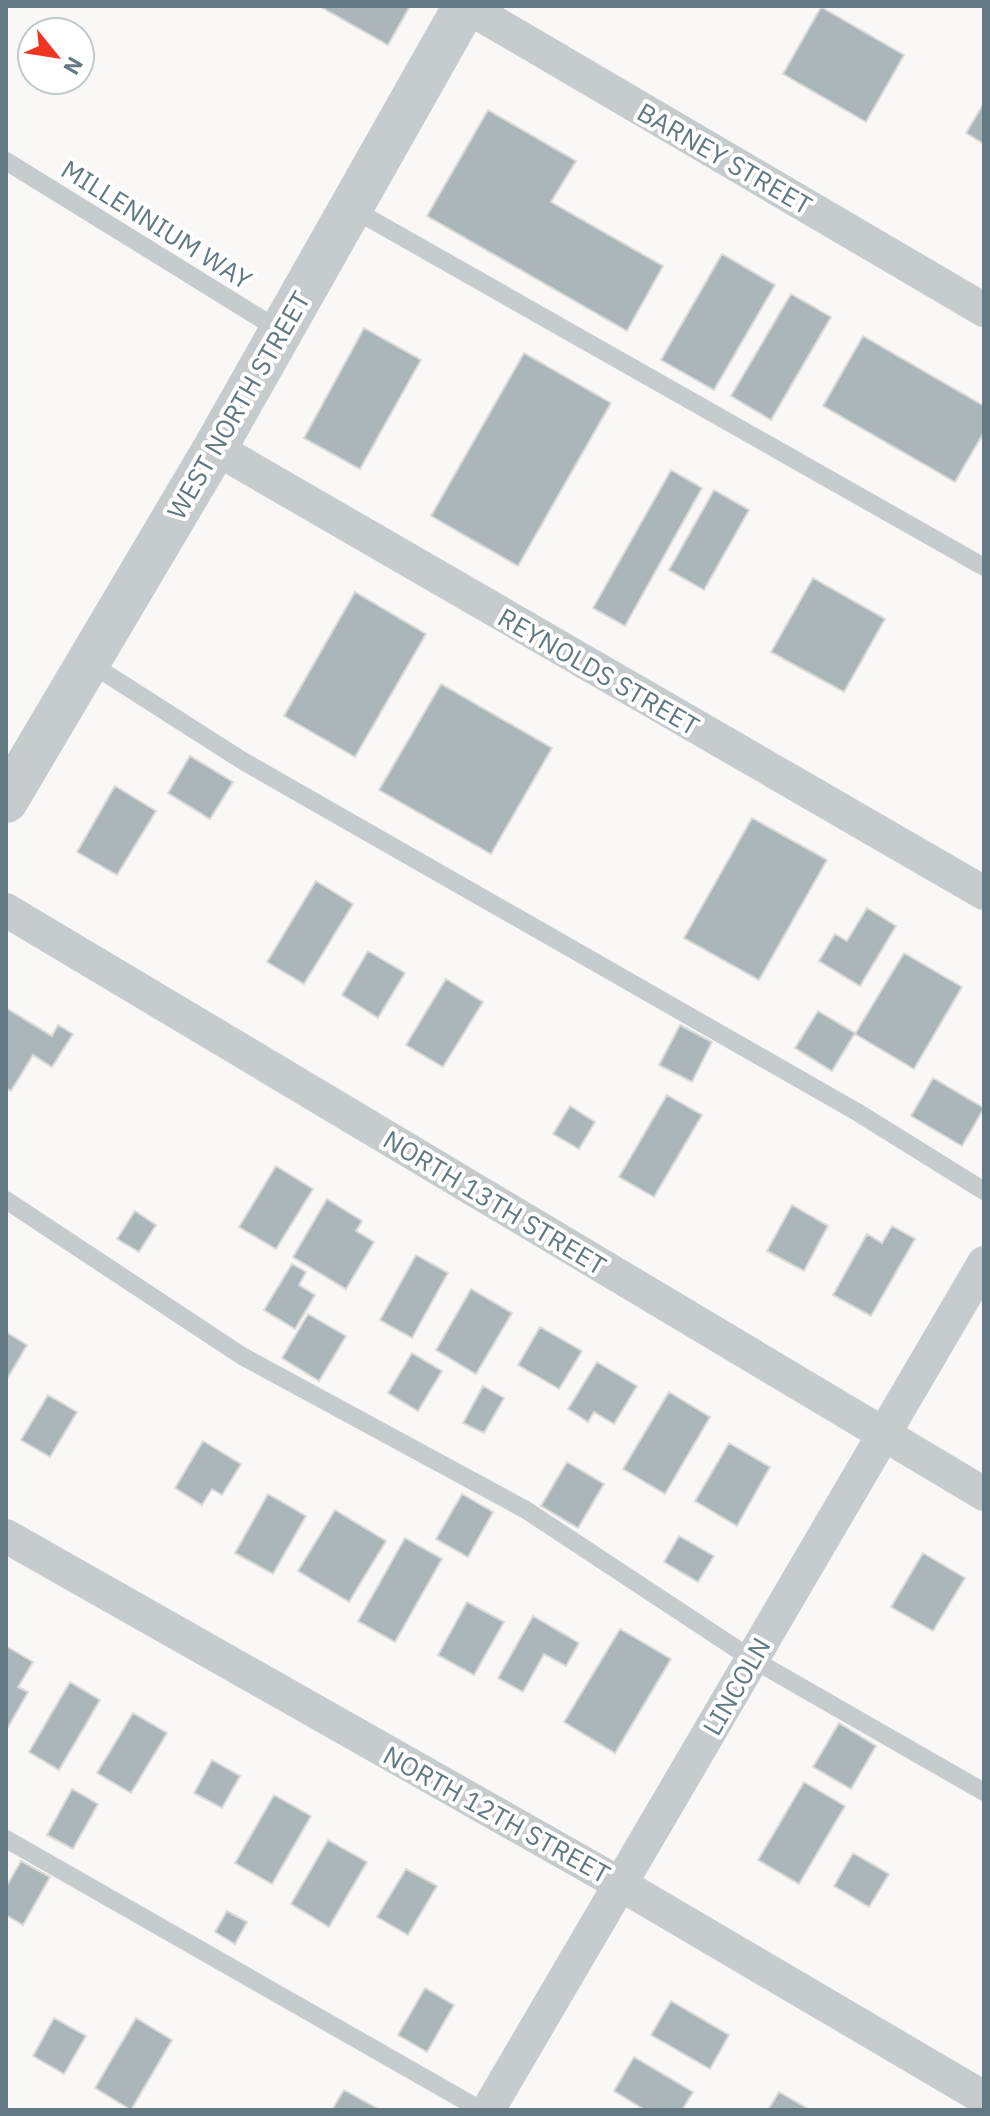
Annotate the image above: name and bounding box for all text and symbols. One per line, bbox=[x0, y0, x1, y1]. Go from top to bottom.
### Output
north arrow bbox=[16, 16, 96, 96]
text: N bbox=[57, 52, 90, 80]
street label: BARNEY STREET bbox=[632, 94, 819, 222]
street label: MILLENNIUM WAY bbox=[55, 152, 259, 297]
street label: WEST NORTH STREET bbox=[159, 285, 317, 525]
street label: REYNOLDS STREET bbox=[492, 600, 706, 742]
street label: NORTH 13TH STREET bbox=[377, 1122, 613, 1282]
street label: LINCOLN bbox=[694, 1631, 778, 1741]
street label: NORTH 12TH STREET bbox=[378, 1737, 617, 1891]

